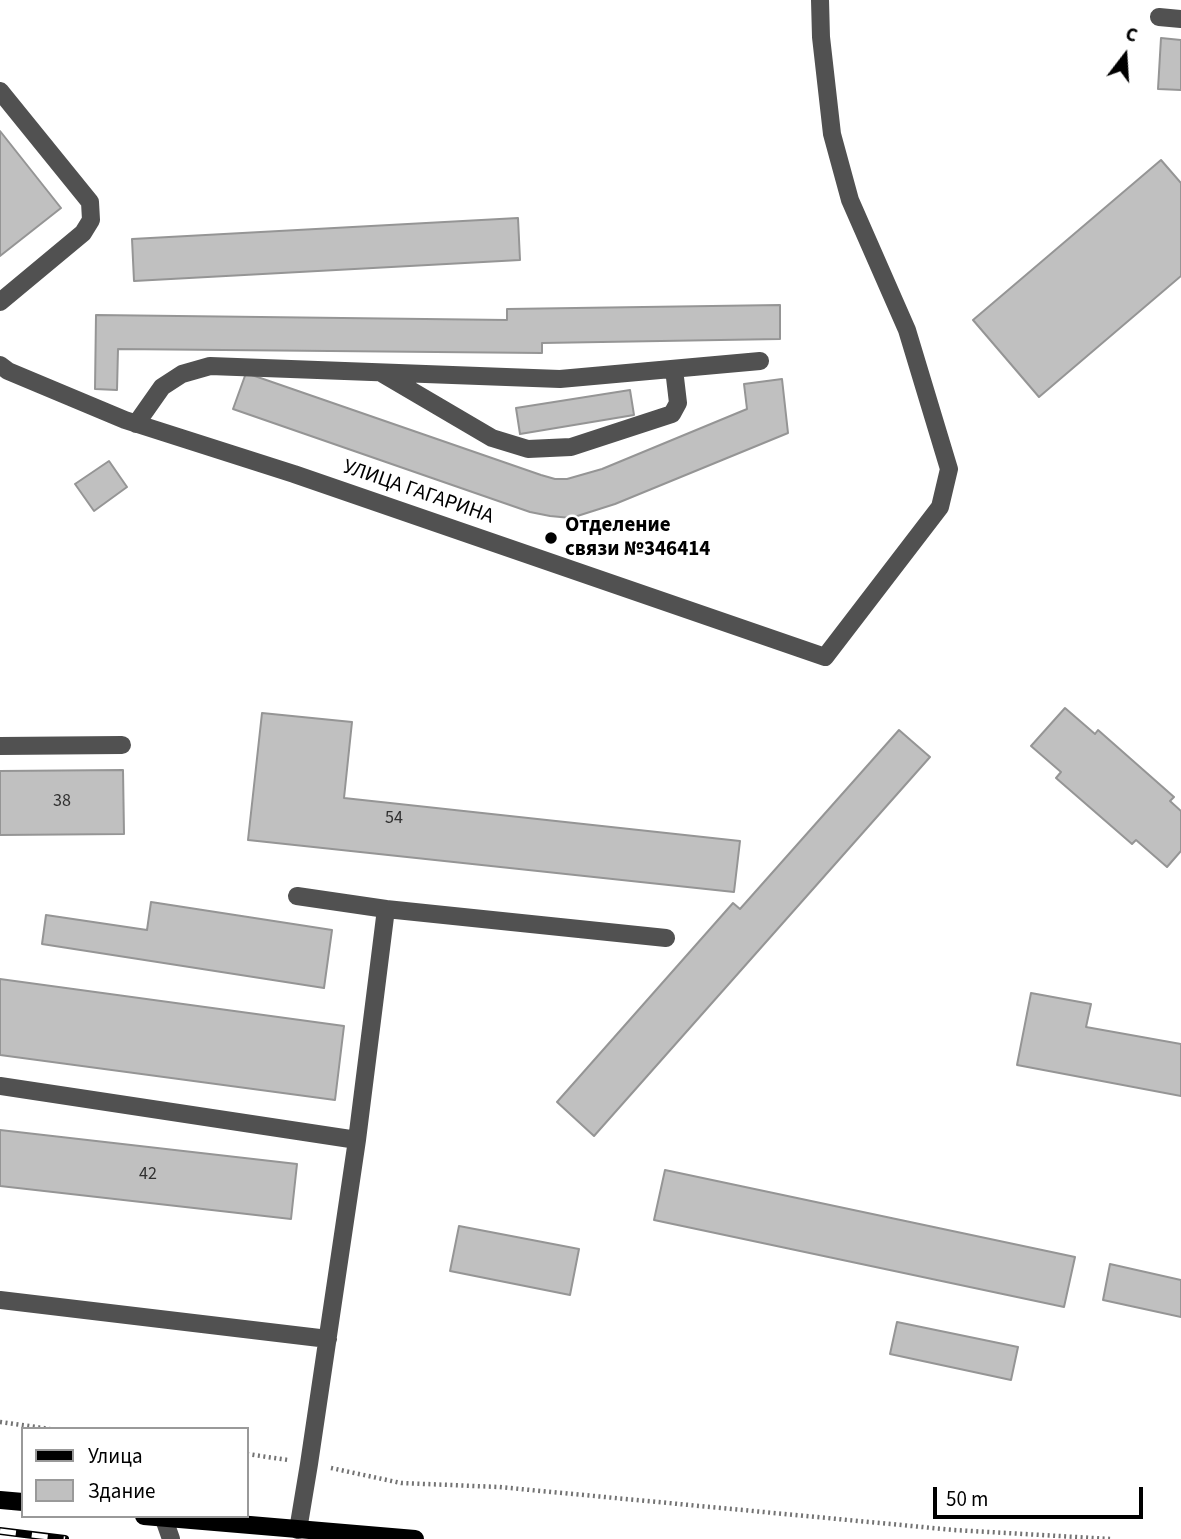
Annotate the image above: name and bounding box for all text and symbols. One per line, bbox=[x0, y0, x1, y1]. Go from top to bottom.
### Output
north arrow bbox=[1090, 21, 1160, 91]
text: С bbox=[1122, 21, 1141, 50]
street label: УЛИЦА ГАГАРИНА bbox=[339, 455, 497, 531]
place label: Отделение связи №346414 bbox=[565, 513, 710, 563]
marker: Отделение связи №346414 bbox=[543, 530, 559, 546]
house number: 38 bbox=[53, 791, 71, 813]
house number: 54 bbox=[385, 808, 403, 830]
house number: 42 bbox=[139, 1164, 157, 1186]
legend bbox=[21, 1427, 248, 1518]
text: Улица bbox=[88, 1441, 143, 1471]
scale bar bbox=[936, 1472, 1146, 1516]
text: Здание bbox=[88, 1476, 156, 1506]
text: 50 m bbox=[946, 1484, 988, 1514]

